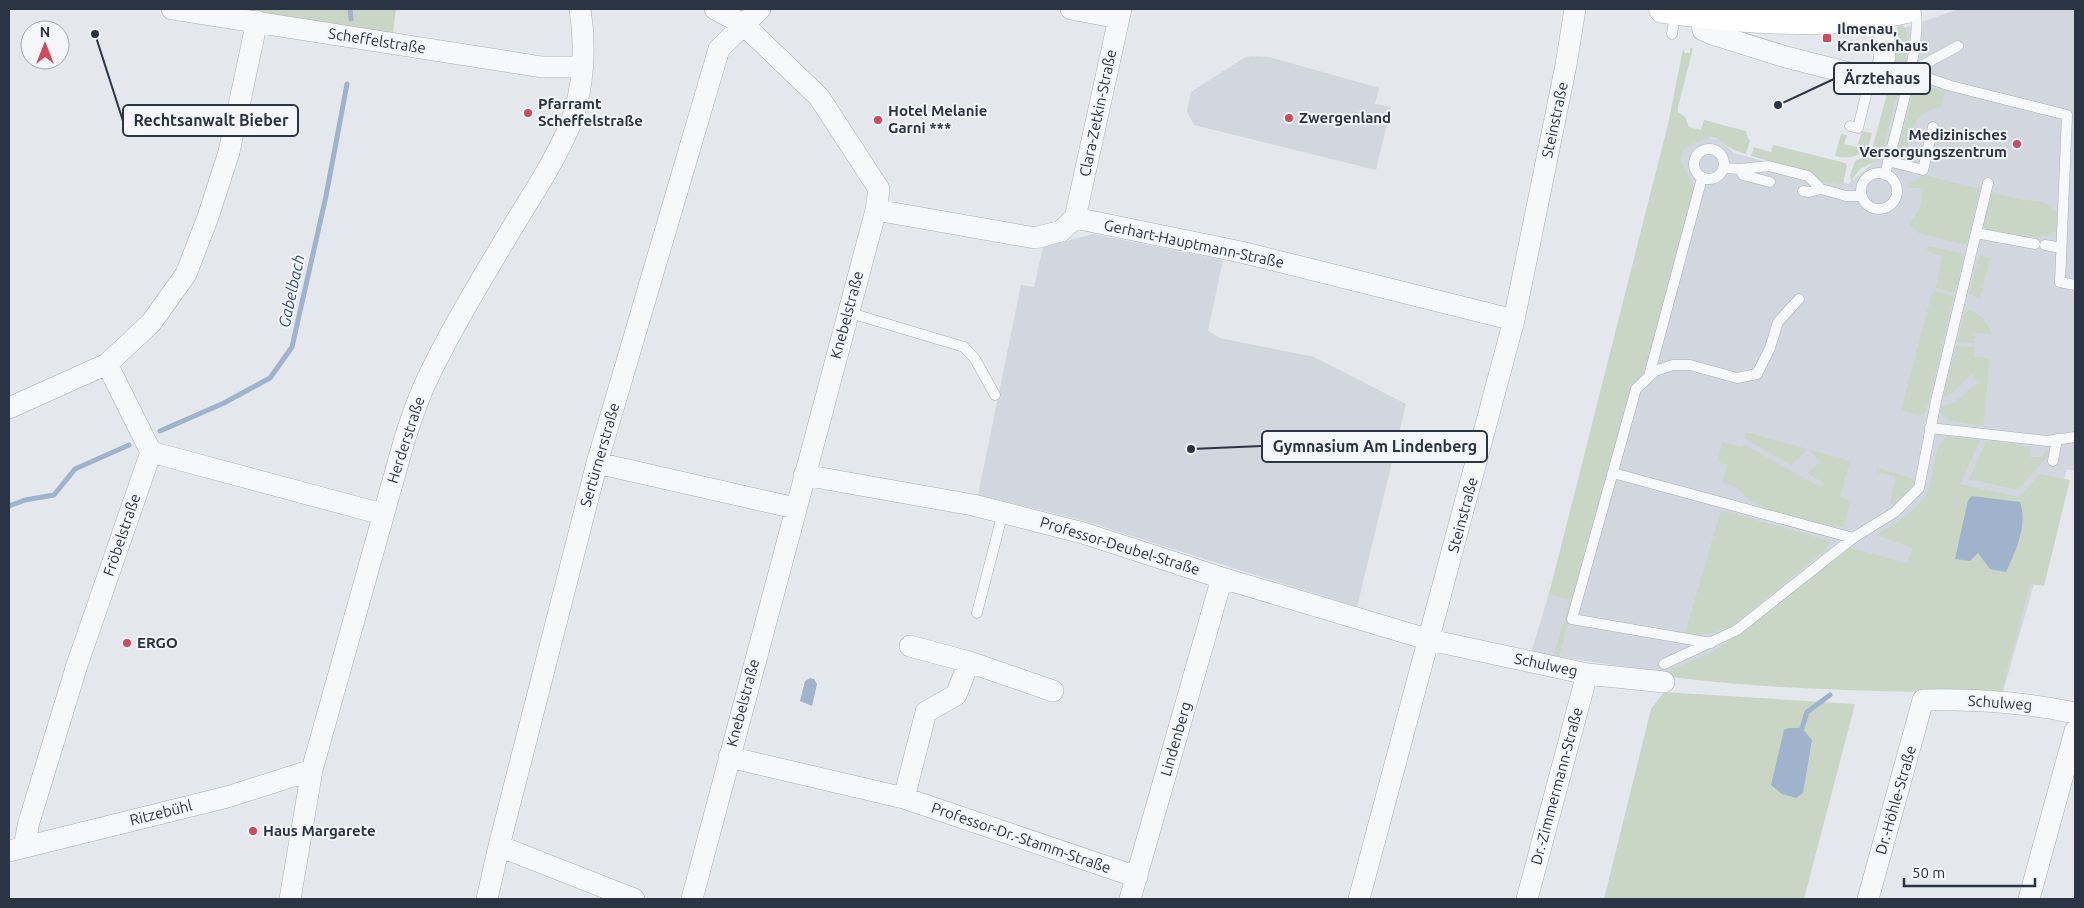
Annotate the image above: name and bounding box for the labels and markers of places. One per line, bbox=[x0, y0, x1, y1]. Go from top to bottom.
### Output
place label: Ilmenau, Krankenhaus bbox=[1837, 20, 1928, 54]
marker: Ilmenau, Krankenhaus bbox=[1821, 32, 1833, 44]
callout: Ärztehaus bbox=[1834, 63, 1930, 94]
place label: Pfarramt Scheffelstraße bbox=[538, 95, 643, 129]
place label: Hotel Melanie Garni *** bbox=[888, 102, 987, 136]
callout: Rechtsanwalt Bieber bbox=[123, 105, 298, 136]
marker: Pfarramt Scheffelstraße bbox=[522, 107, 534, 119]
place label: Zwergenland bbox=[1299, 109, 1391, 126]
marker: Zwergenland bbox=[1283, 112, 1295, 124]
marker: Hotel Melanie Garni *** bbox=[872, 114, 884, 126]
place label: Medizinisches Versorgungszentrum bbox=[1859, 126, 2007, 160]
marker: Medizinisches Versorgungszentrum bbox=[2011, 138, 2023, 150]
callout: Gymnasium Am Lindenberg bbox=[1262, 431, 1487, 462]
place label: ERGO bbox=[137, 634, 178, 651]
marker: ERGO bbox=[121, 637, 133, 649]
place label: Haus Margarete bbox=[263, 822, 376, 839]
marker: Haus Margarete bbox=[247, 825, 259, 837]

